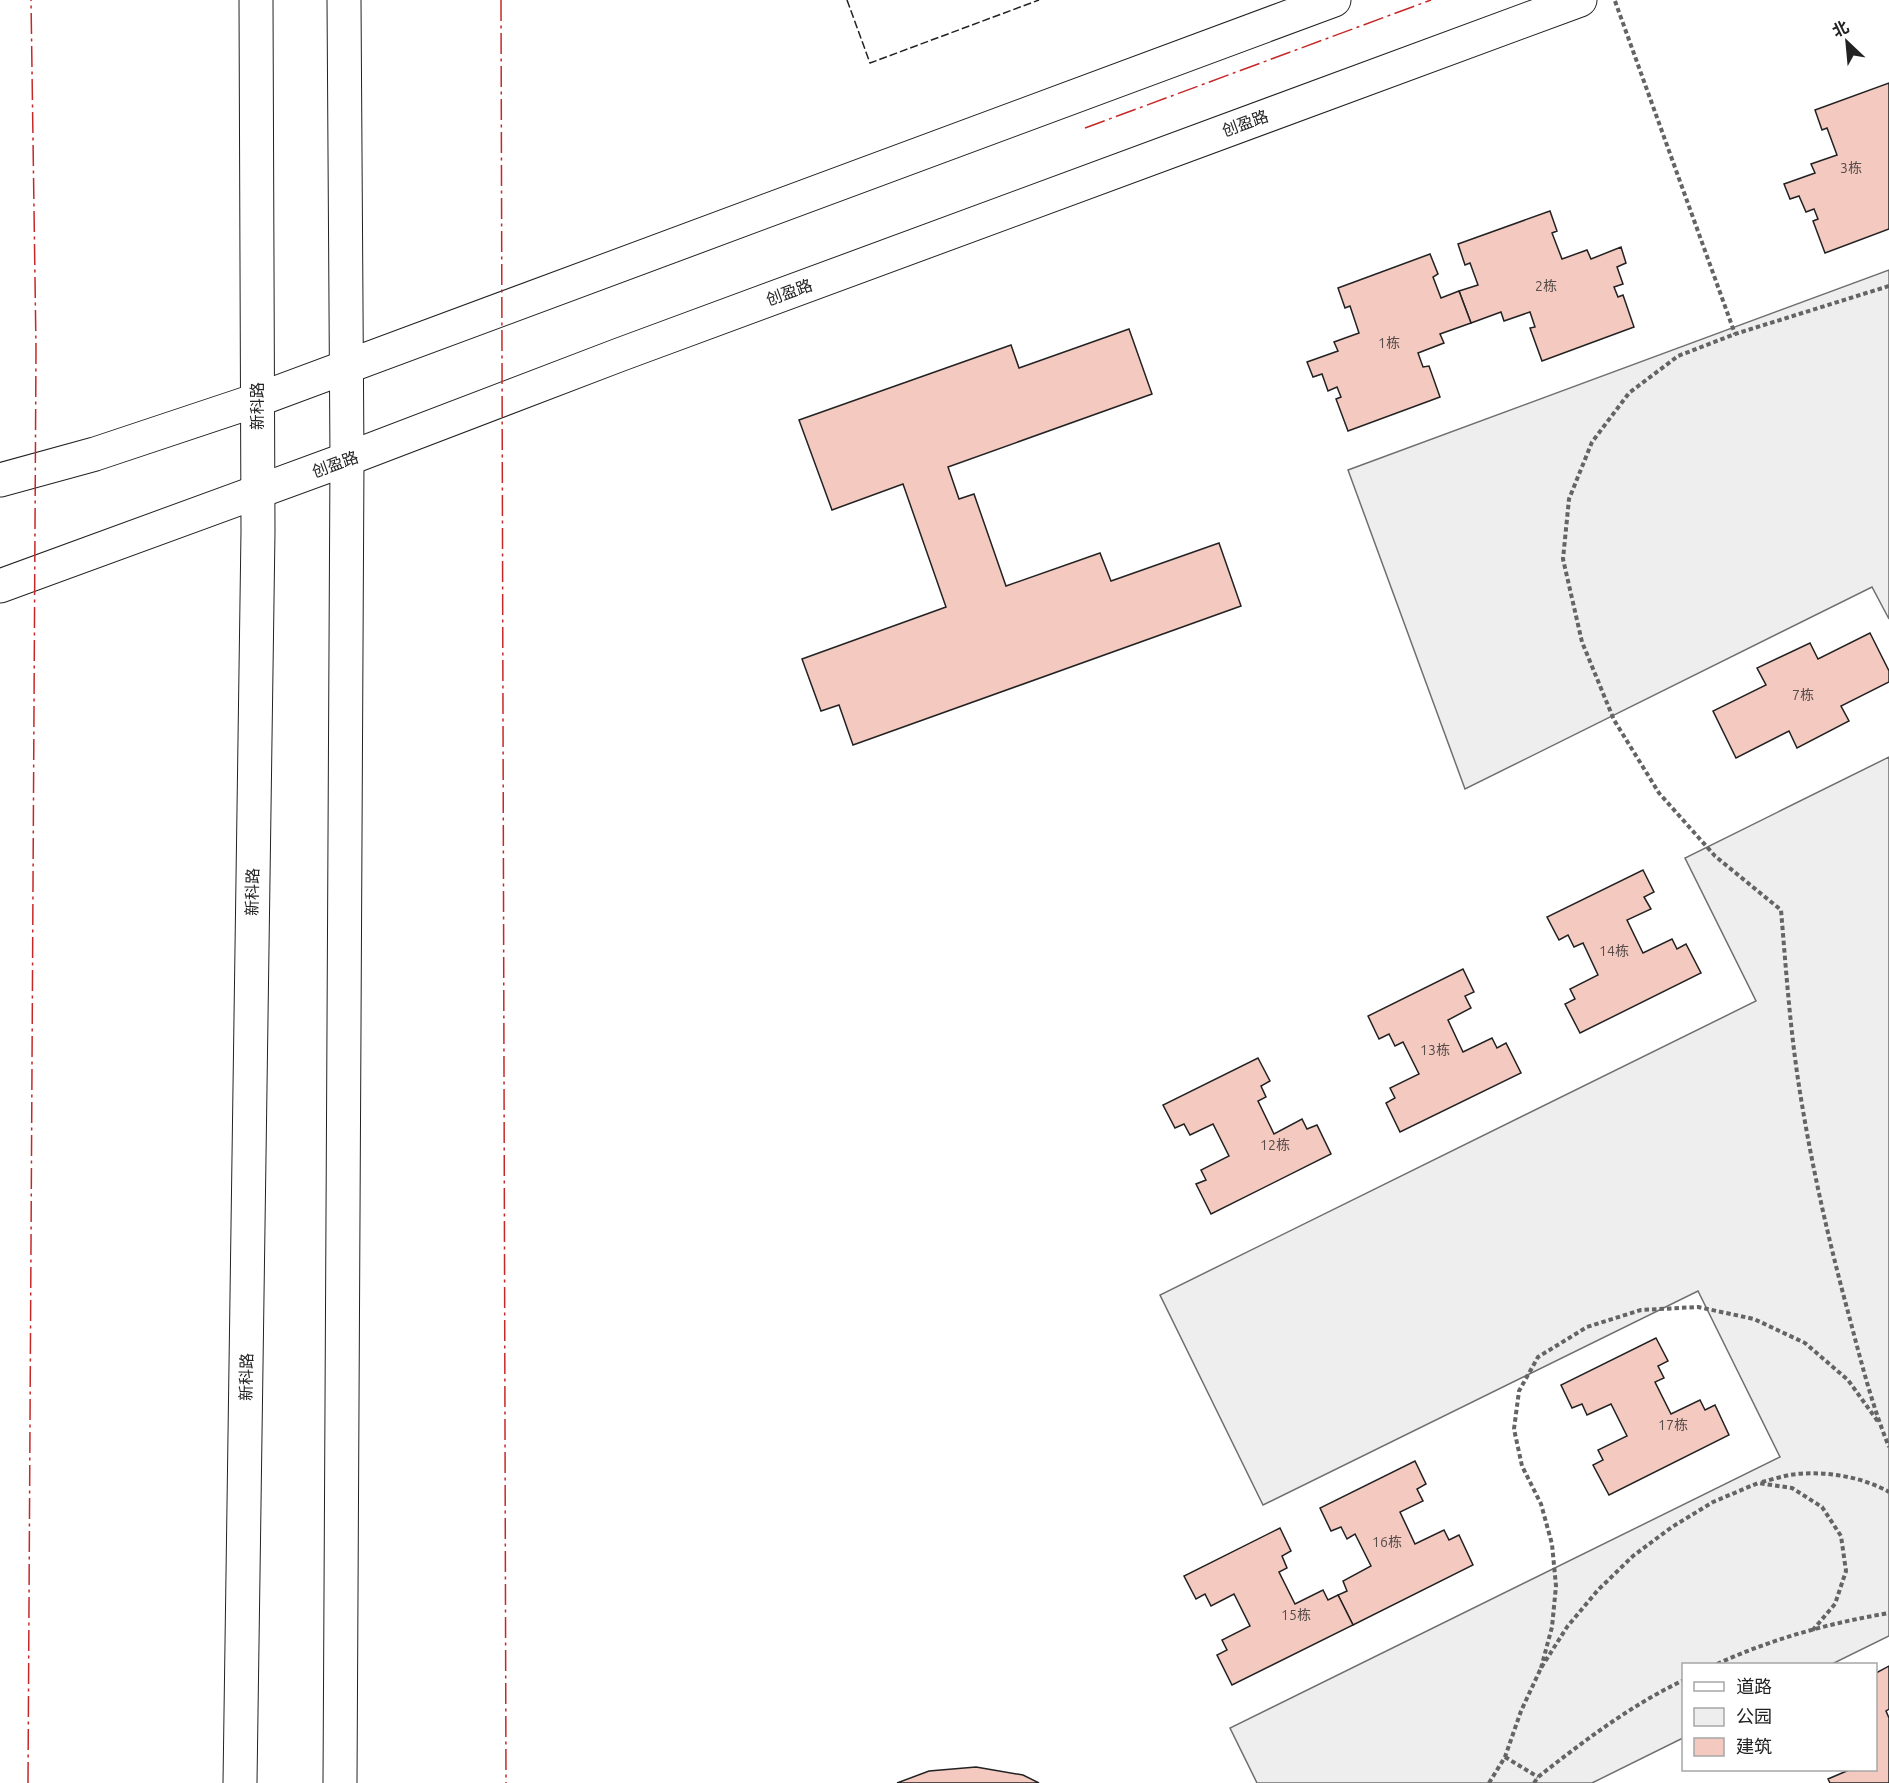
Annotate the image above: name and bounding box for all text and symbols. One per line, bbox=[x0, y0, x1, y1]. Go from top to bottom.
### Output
north arrow bbox=[1817, 12, 1877, 72]
text: 北 bbox=[1829, 17, 1852, 40]
street label: 创盈路 bbox=[1219, 106, 1271, 140]
house number: 3栋 bbox=[1840, 160, 1862, 176]
street label: 创盈路 bbox=[763, 275, 815, 309]
house number: 2栋 bbox=[1535, 278, 1557, 294]
house number: 1栋 bbox=[1378, 335, 1400, 351]
street label: 新科路 bbox=[248, 382, 266, 430]
street label: 创盈路 bbox=[309, 447, 361, 481]
house number: 7栋 bbox=[1792, 687, 1814, 703]
street label: 新科路 bbox=[243, 868, 261, 916]
house number: 14栋 bbox=[1599, 943, 1629, 959]
house number: 13栋 bbox=[1420, 1042, 1450, 1058]
house number: 12栋 bbox=[1260, 1137, 1290, 1153]
street label: 新科路 bbox=[237, 1353, 255, 1401]
house number: 17栋 bbox=[1658, 1417, 1688, 1433]
house number: 16栋 bbox=[1372, 1534, 1402, 1550]
house number: 15栋 bbox=[1281, 1607, 1311, 1623]
legend bbox=[1682, 1663, 1877, 1771]
text: 道路 bbox=[1736, 1676, 1772, 1696]
text: 公园 bbox=[1736, 1706, 1772, 1726]
text: 建筑 bbox=[1736, 1736, 1772, 1756]

